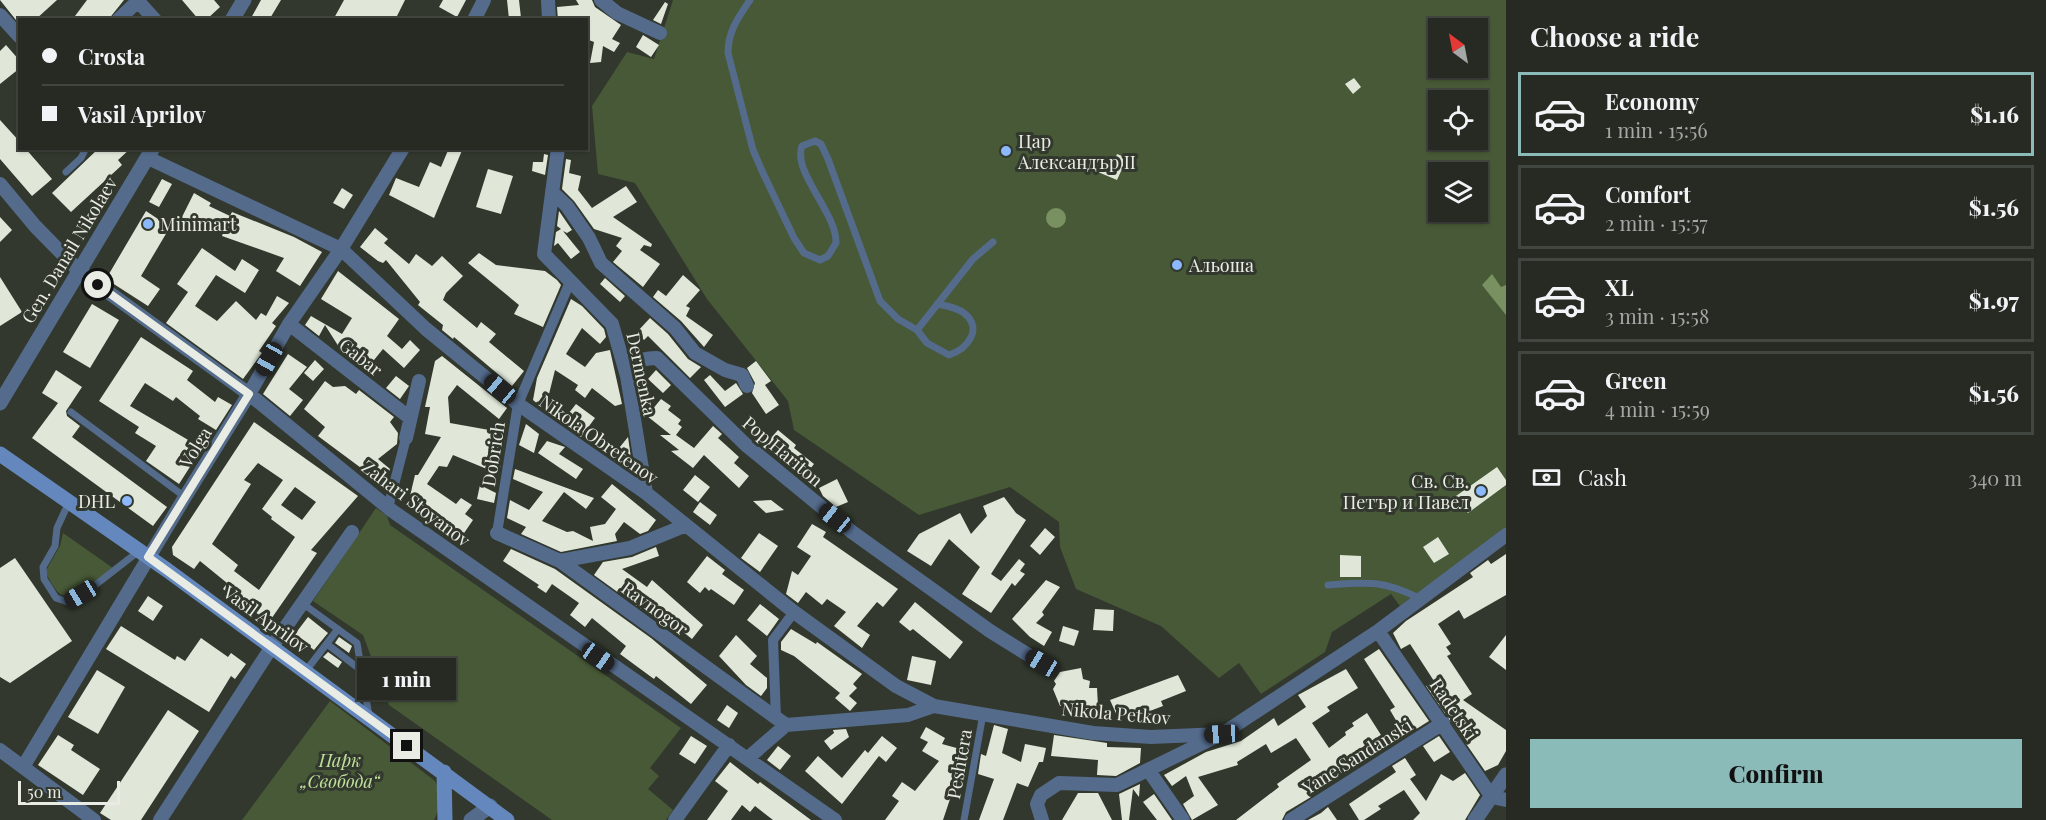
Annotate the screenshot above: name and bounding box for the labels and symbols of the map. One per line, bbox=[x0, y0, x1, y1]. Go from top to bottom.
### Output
north arrow bbox=[1428, 18, 1488, 78]
place label: Цар Александър II bbox=[1017, 129, 1136, 174]
marker: Цар Александър II bbox=[999, 144, 1013, 158]
street label: Gen. Danail Nikolaev bbox=[16, 172, 122, 328]
place label: Minimart bbox=[160, 212, 237, 236]
marker: Minimart bbox=[141, 217, 155, 231]
place label: Альоша bbox=[1188, 253, 1254, 277]
marker: Альоша bbox=[1170, 258, 1184, 272]
route start bbox=[84, 271, 111, 298]
street label: Dermenka bbox=[621, 330, 663, 418]
street label: Gabar bbox=[334, 333, 388, 381]
car bbox=[252, 339, 286, 379]
car bbox=[480, 371, 520, 407]
street label: Nikola Obretenov bbox=[535, 389, 663, 489]
street label: Pop Hariton bbox=[738, 410, 828, 492]
street label: Dobrich bbox=[476, 419, 510, 488]
street label: Volga bbox=[173, 422, 217, 473]
street label: Zahari Stoyanov bbox=[357, 454, 475, 552]
place label: Св. Св. Петър и Павел bbox=[1343, 469, 1469, 514]
marker: Св. Св. Петър и Павел bbox=[1474, 484, 1488, 498]
place label: DHL bbox=[78, 489, 115, 513]
marker: DHL bbox=[120, 494, 134, 508]
car bbox=[815, 500, 855, 536]
street label: Ravnogor bbox=[617, 576, 693, 640]
car bbox=[61, 577, 101, 611]
street label: Vasil Aprilov bbox=[218, 579, 314, 658]
car bbox=[578, 639, 618, 675]
car bbox=[1022, 646, 1062, 680]
callout: 1 min bbox=[358, 659, 456, 701]
street label: Radetski bbox=[1425, 673, 1483, 745]
street label: Nikola Petkov bbox=[1061, 696, 1172, 730]
street label: Yane Sandanski bbox=[1297, 713, 1417, 800]
car bbox=[1204, 724, 1240, 744]
street label: Peshtera bbox=[941, 727, 977, 801]
route end bbox=[393, 732, 420, 759]
park label: Парк „Свобода“ bbox=[299, 748, 381, 793]
scale bar bbox=[18, 778, 120, 806]

